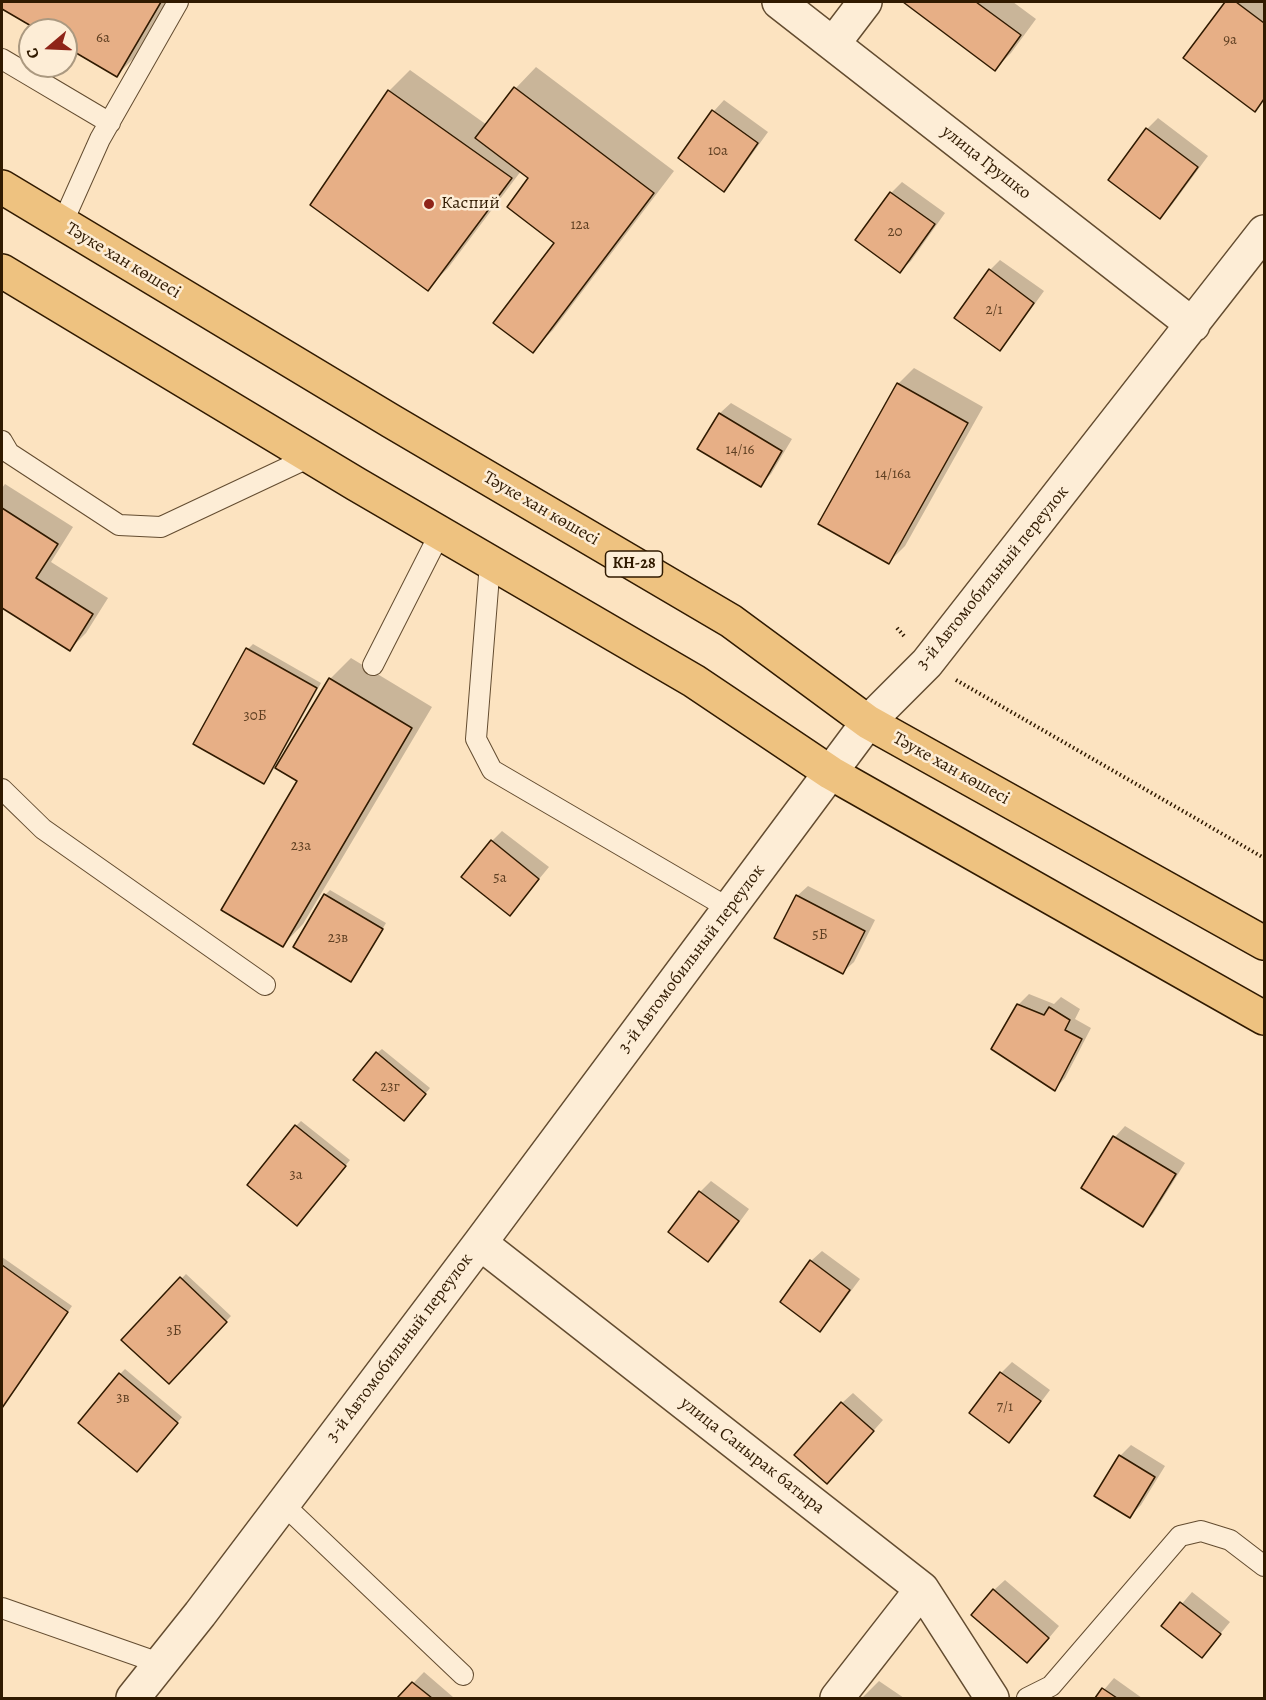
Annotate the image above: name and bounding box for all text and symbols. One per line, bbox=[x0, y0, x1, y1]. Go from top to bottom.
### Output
north arrow bbox=[18, 18, 78, 78]
house number: 6а bbox=[96, 29, 110, 47]
house number: 9а bbox=[1223, 31, 1237, 49]
text: С bbox=[21, 45, 45, 61]
street label: улица Грушко bbox=[937, 121, 1035, 205]
house number: 10а bbox=[708, 142, 728, 160]
place label: Каспий bbox=[441, 193, 500, 215]
marker: Каспий bbox=[422, 197, 436, 211]
house number: 12а bbox=[570, 216, 590, 234]
street label: Тәуке хан көшесі bbox=[62, 218, 184, 304]
house number: 20 bbox=[887, 223, 903, 241]
house number: 2/1 bbox=[985, 301, 1003, 319]
house number: 14/16 bbox=[726, 441, 754, 459]
house number: 14/16а bbox=[875, 465, 911, 483]
street label: Тәуке хан көшесі bbox=[479, 467, 603, 551]
street label: 3-й Автомобильный переулок bbox=[912, 482, 1074, 674]
road number: КН-28 bbox=[606, 551, 662, 577]
house number: 30Б bbox=[243, 707, 267, 725]
street label: Тәуке хан көшесі bbox=[889, 728, 1013, 810]
house number: 23а bbox=[291, 837, 311, 855]
street label: 3-й Автомобильный переулок bbox=[614, 860, 770, 1058]
house number: 5а bbox=[493, 869, 507, 887]
house number: 5Б bbox=[812, 926, 828, 944]
house number: 23в bbox=[328, 929, 348, 947]
house number: 23г bbox=[380, 1078, 400, 1096]
house number: 3а bbox=[289, 1166, 303, 1184]
street label: 3-й Автомобильный переулок bbox=[322, 1249, 478, 1447]
house number: 3Б bbox=[166, 1322, 182, 1340]
house number: 3в bbox=[116, 1389, 130, 1407]
street label: улица Санырак батыра bbox=[675, 1393, 829, 1519]
house number: 7/1 bbox=[997, 1398, 1013, 1416]

